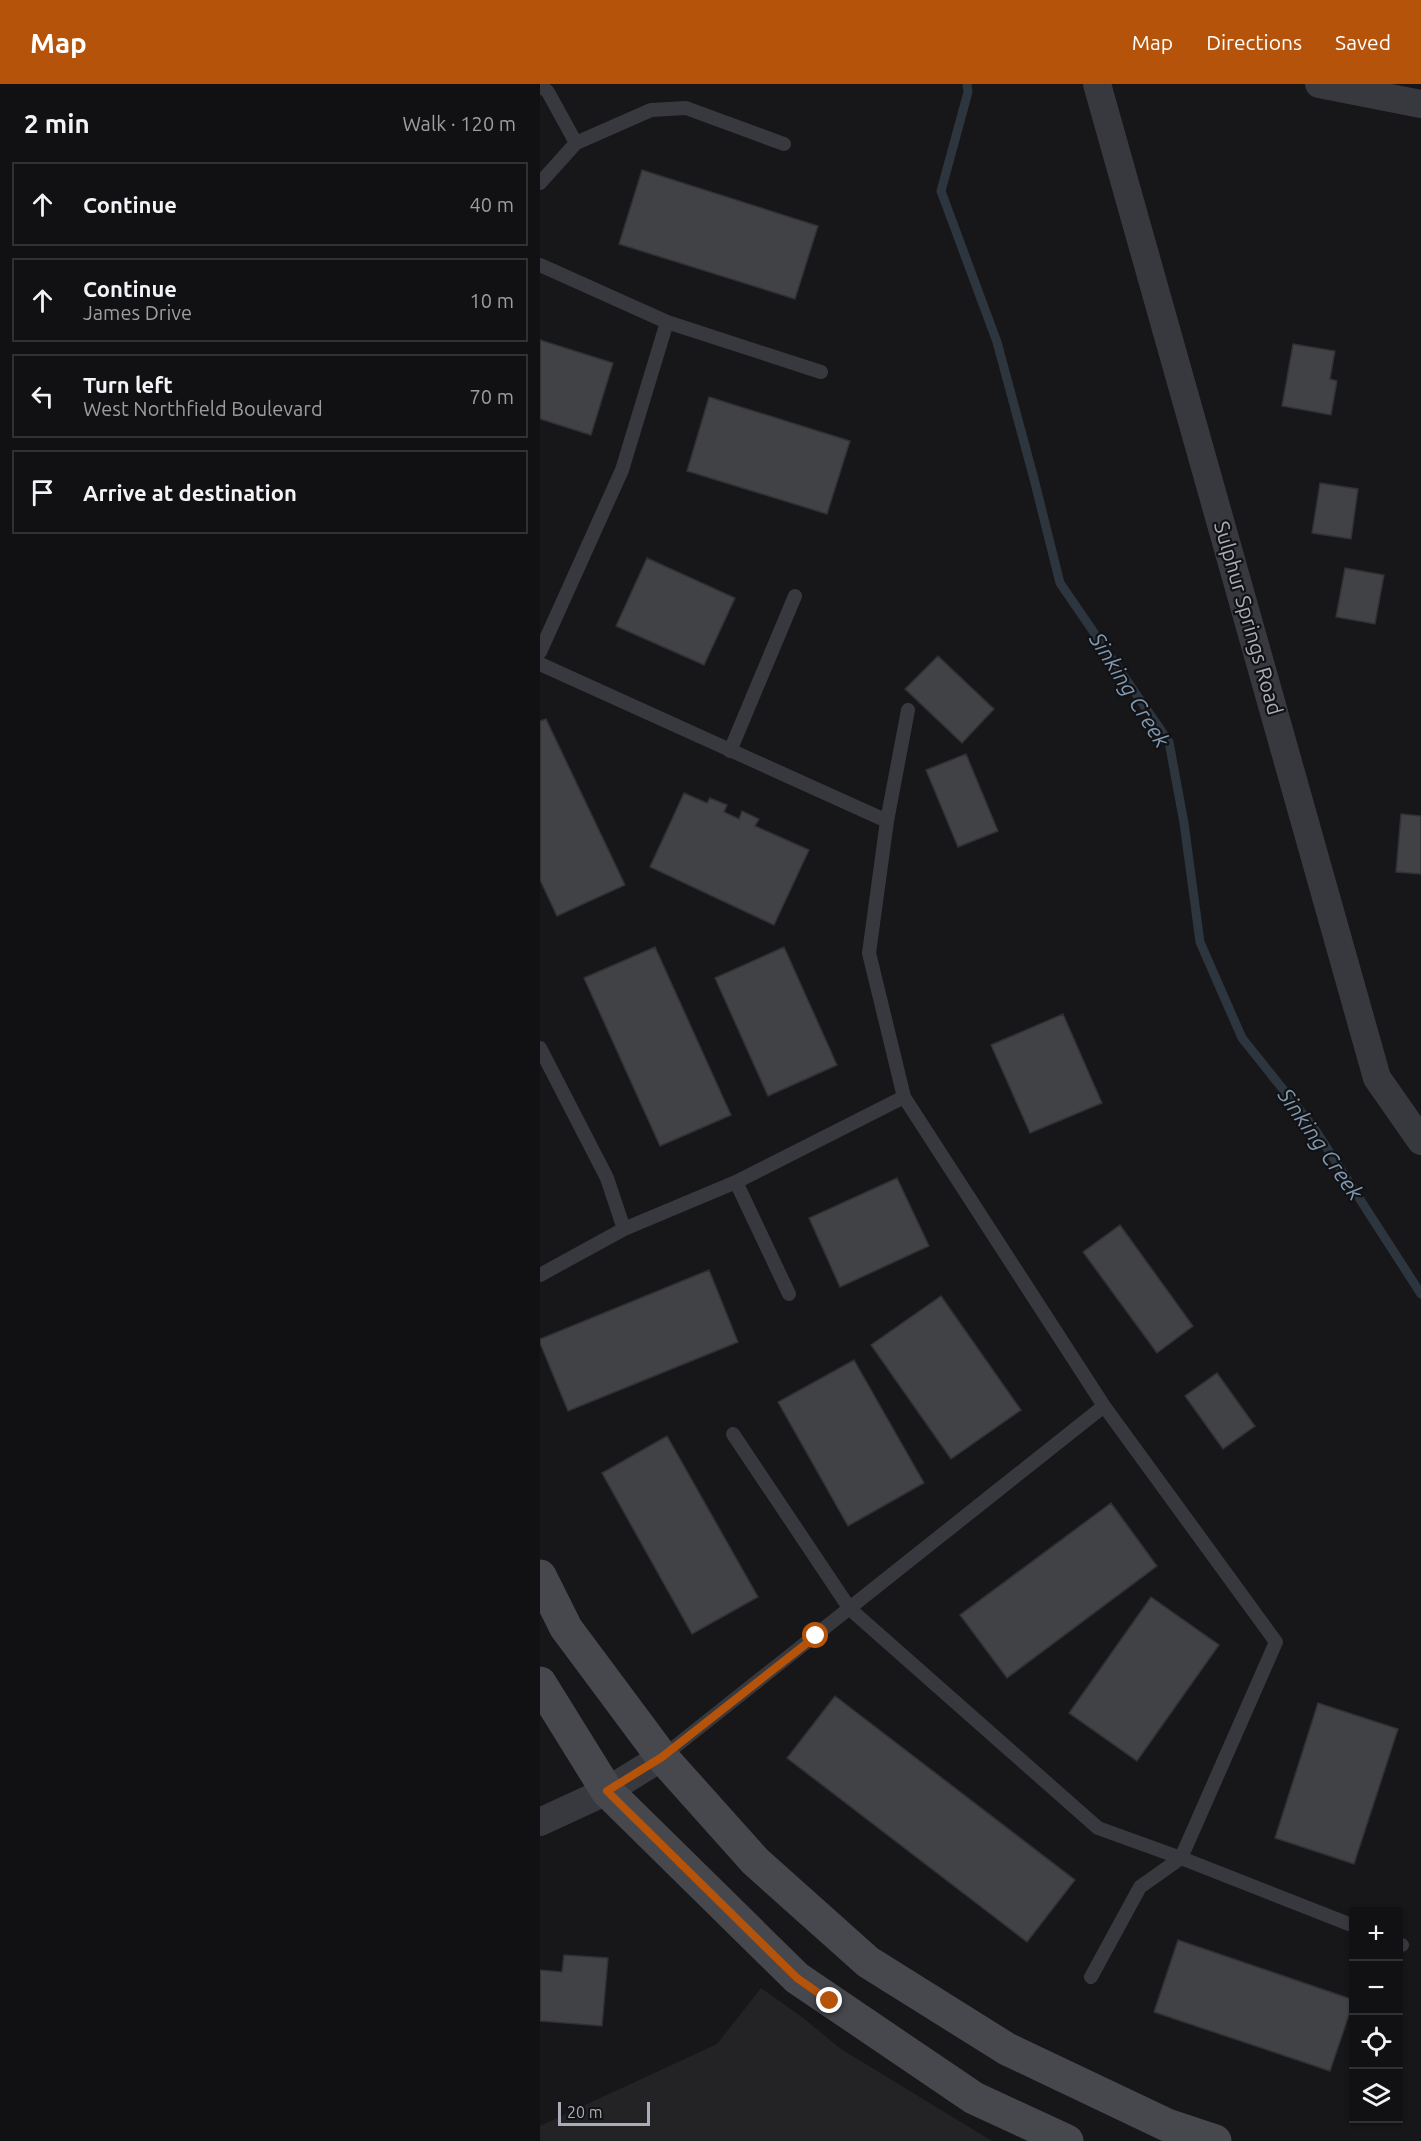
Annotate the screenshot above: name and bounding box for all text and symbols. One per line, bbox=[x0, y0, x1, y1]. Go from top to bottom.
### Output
text: Map bbox=[30, 27, 87, 58]
text: Map bbox=[1132, 30, 1173, 54]
text: Directions bbox=[1206, 30, 1302, 54]
text: Saved bbox=[1335, 30, 1391, 54]
text: 2 min bbox=[24, 109, 90, 138]
text: Walk · 120 m bbox=[403, 112, 516, 135]
icon: ahead bbox=[26, 188, 59, 221]
text: Continue bbox=[83, 192, 177, 217]
text: 40 m bbox=[470, 193, 514, 216]
text: Continue bbox=[83, 276, 177, 301]
icon: ahead bbox=[26, 284, 59, 317]
text: 10 m bbox=[470, 289, 514, 312]
text: James Drive bbox=[83, 301, 192, 324]
text: Turn left bbox=[83, 372, 173, 397]
icon: left bbox=[26, 380, 59, 413]
text: 70 m bbox=[470, 385, 514, 408]
text: West Northfield Boulevard bbox=[83, 397, 323, 420]
icon: arrive bbox=[26, 476, 59, 509]
text: Arrive at destination bbox=[83, 480, 297, 505]
street label: Sulphur Springs Road bbox=[1210, 518, 1288, 717]
water label: Sinking Creek bbox=[1085, 627, 1176, 752]
water label: Sinking Creek bbox=[1273, 1082, 1370, 1205]
route start bbox=[802, 1622, 828, 1648]
map controls bbox=[1349, 1907, 1403, 2123]
button: + bbox=[1349, 1907, 1403, 1961]
button: − bbox=[1349, 1961, 1403, 2015]
route end bbox=[816, 1987, 842, 2013]
button: locate bbox=[1349, 2015, 1403, 2069]
button: layers bbox=[1349, 2069, 1403, 2123]
scale bar bbox=[558, 2099, 650, 2126]
text: 20 m bbox=[567, 2103, 603, 2121]

